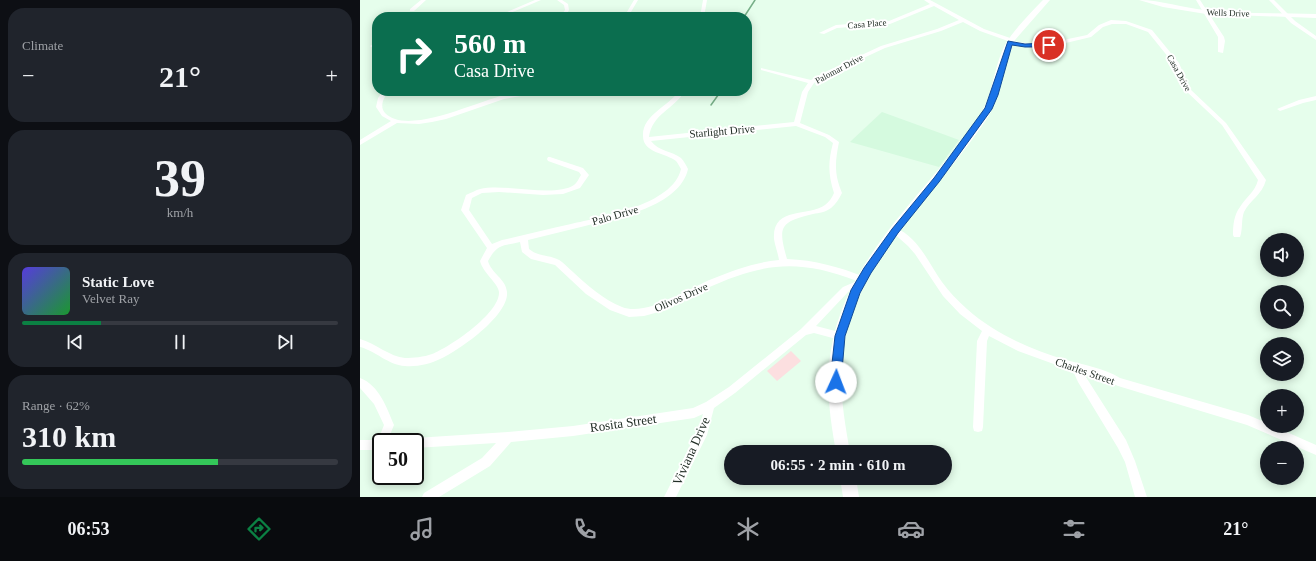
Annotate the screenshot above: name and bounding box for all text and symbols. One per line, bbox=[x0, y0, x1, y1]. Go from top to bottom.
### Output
street label: Wells Drive bbox=[1206, 7, 1250, 19]
street label: Casa Place bbox=[847, 17, 887, 31]
icon: right bbox=[388, 28, 440, 80]
text: 560 m bbox=[454, 28, 526, 59]
pin bbox=[1032, 28, 1066, 62]
icon: arrive bbox=[1038, 34, 1060, 56]
text: Climate bbox=[22, 38, 63, 53]
street label: Palomar Drive bbox=[813, 52, 865, 86]
street label: Casa Drive bbox=[1165, 53, 1193, 93]
text: 21° bbox=[159, 60, 201, 93]
text: Casa Drive bbox=[454, 61, 534, 81]
text: − bbox=[22, 63, 34, 88]
text: + bbox=[326, 63, 338, 88]
street label: Starlight Drive bbox=[689, 122, 755, 140]
text: 39 bbox=[154, 150, 206, 207]
street label: Palo Drive bbox=[591, 203, 640, 227]
text: km/h bbox=[167, 205, 193, 220]
map controls bbox=[1260, 233, 1304, 485]
button: sound bbox=[1260, 233, 1304, 277]
text: Static Love bbox=[82, 274, 154, 290]
street label: Olivos Drive bbox=[652, 280, 710, 314]
button: search bbox=[1260, 285, 1304, 329]
text: Velvet Ray bbox=[82, 291, 139, 306]
icon: previous bbox=[64, 331, 86, 353]
icon: pause bbox=[169, 331, 191, 353]
icon: next bbox=[274, 331, 296, 353]
button: layers bbox=[1260, 337, 1304, 381]
street label: Charles Street bbox=[1054, 355, 1116, 387]
position arrow bbox=[815, 361, 857, 403]
button: + bbox=[1260, 389, 1304, 433]
text: Range · 62% bbox=[22, 398, 90, 413]
street label: Rosita Street bbox=[589, 411, 658, 435]
street label: Viviana Drive bbox=[669, 414, 713, 488]
text: 310 km bbox=[22, 420, 116, 453]
speed limit sign: 50 bbox=[372, 433, 424, 485]
button: − bbox=[1260, 441, 1304, 485]
text: 06:55 · 2 min · 610 m bbox=[771, 457, 906, 473]
icon: directions bbox=[245, 515, 273, 543]
icon: music bbox=[408, 515, 436, 543]
icon: phone bbox=[571, 515, 599, 543]
icon: climate bbox=[734, 515, 762, 543]
icon: car bbox=[897, 515, 925, 543]
icon: filters bbox=[1060, 515, 1088, 543]
text: 06:53 bbox=[68, 519, 110, 539]
text: 21° bbox=[1223, 519, 1248, 539]

